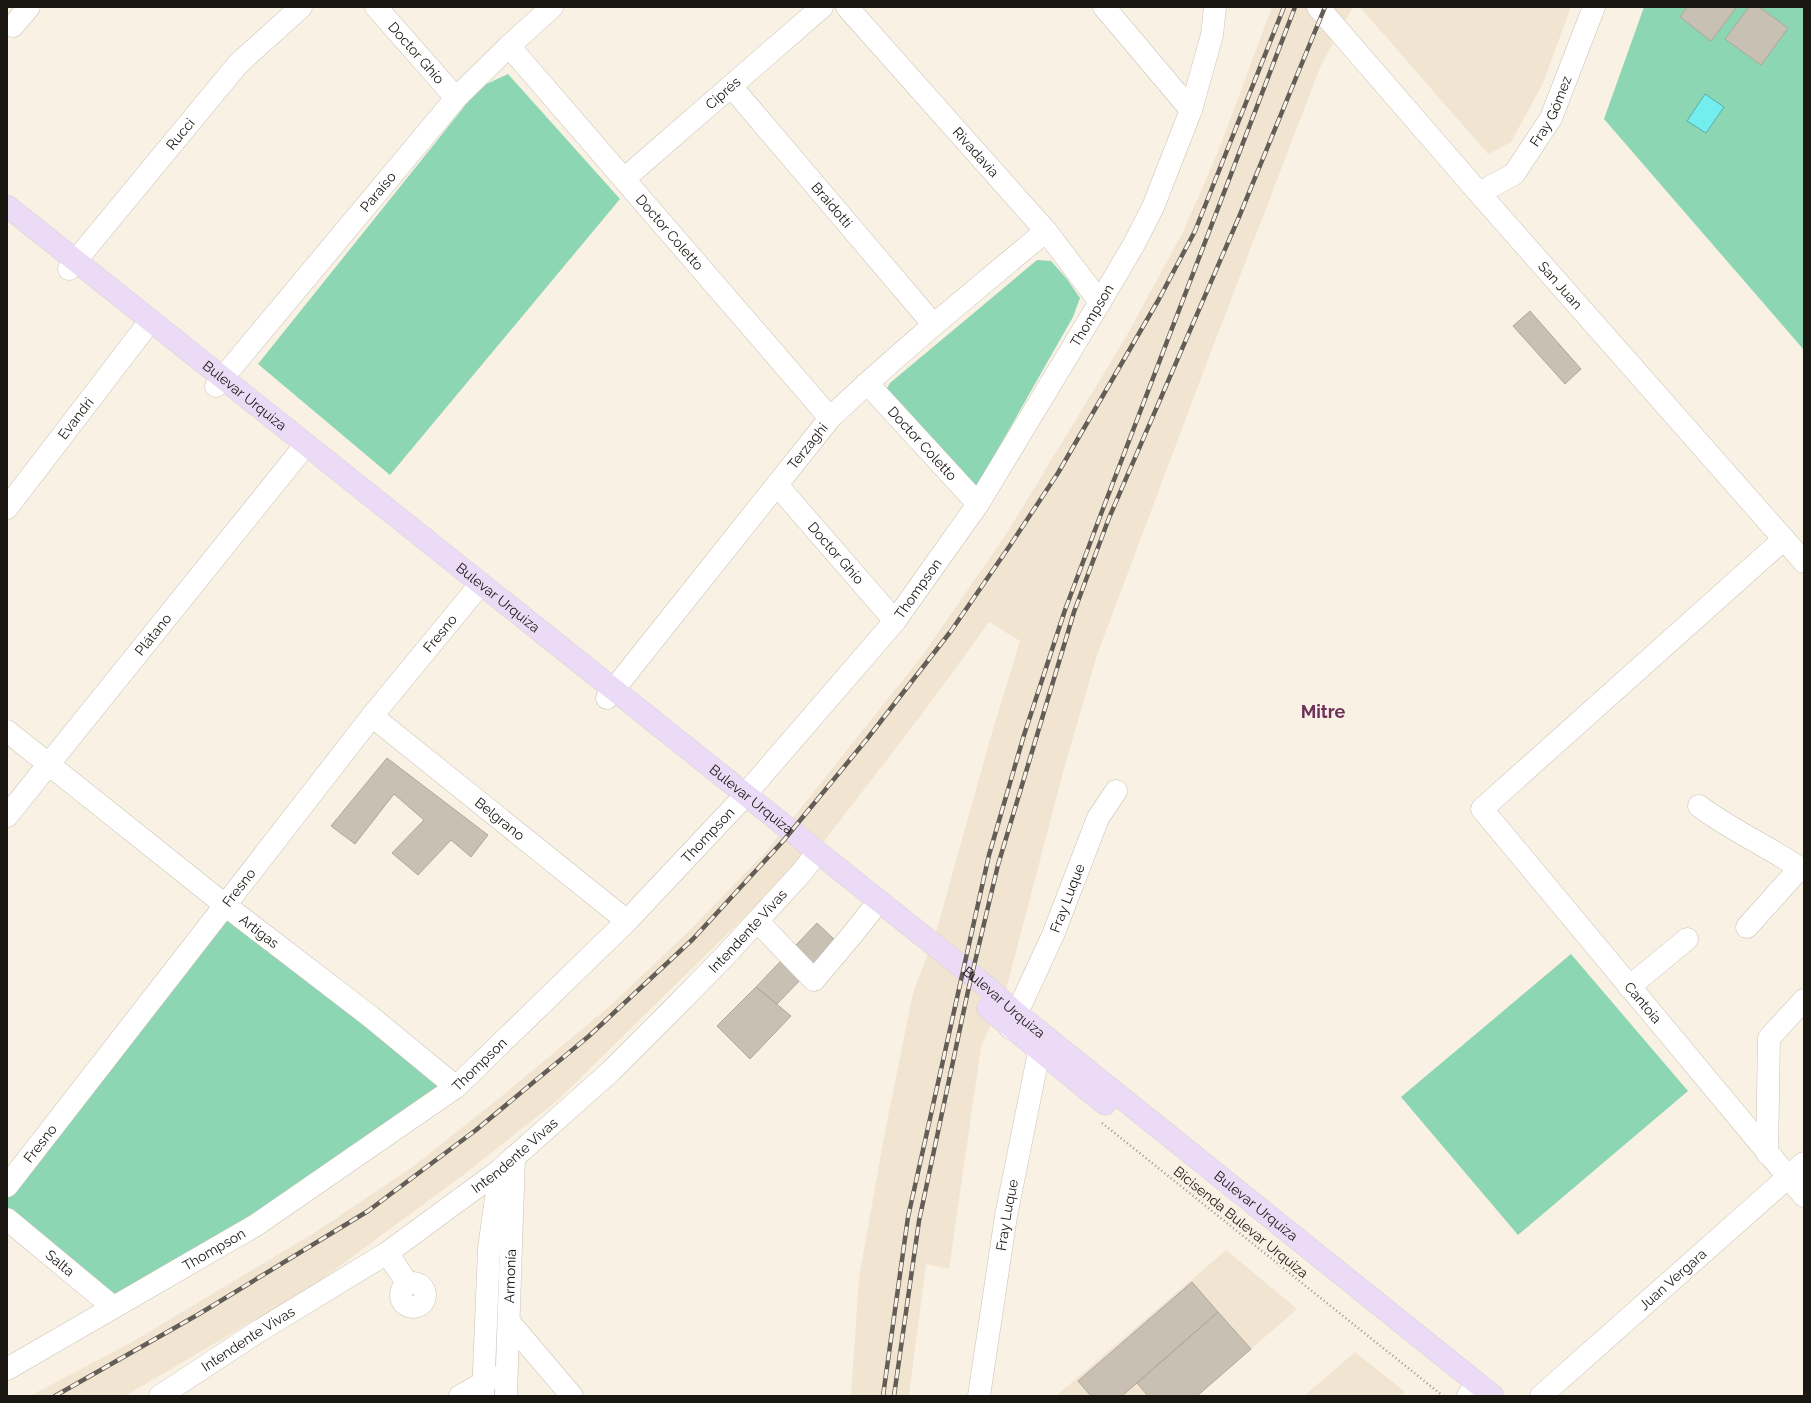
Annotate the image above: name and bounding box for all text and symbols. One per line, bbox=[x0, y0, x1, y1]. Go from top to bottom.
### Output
street label: Doctor Ghío bbox=[385, 19, 448, 87]
street label: Ciprés bbox=[702, 73, 744, 113]
street label: Fray Gómez bbox=[1526, 73, 1575, 150]
street label: Rucci bbox=[163, 115, 198, 153]
street label: Rivadavia bbox=[949, 124, 1002, 180]
street label: Paraíso bbox=[357, 168, 399, 215]
street label: Braidotti bbox=[808, 179, 856, 231]
street label: Doctor Coletto bbox=[633, 191, 707, 273]
street label: San Juan bbox=[1535, 258, 1586, 312]
street label: Thompson bbox=[1067, 281, 1117, 350]
street label: Bulevar Urquiza bbox=[200, 357, 290, 434]
street label: Evandri bbox=[55, 394, 97, 442]
street label: Doctor Coletto bbox=[885, 403, 960, 484]
street label: Terzaghi bbox=[784, 420, 831, 472]
street label: Doctor Ghío bbox=[805, 519, 867, 587]
street label: Thompson bbox=[891, 556, 945, 622]
street label: Bulevar Urquiza bbox=[453, 559, 543, 636]
street label: Plátano bbox=[131, 610, 175, 659]
street label: Fresno bbox=[420, 611, 460, 655]
district label: Mitre bbox=[1301, 701, 1346, 722]
street label: Bulevar Urquiza bbox=[706, 761, 797, 837]
street label: Belgrano bbox=[472, 794, 528, 843]
street label: Thompson bbox=[678, 804, 738, 866]
street label: Fray Luque bbox=[1047, 861, 1088, 935]
street label: Fresno bbox=[219, 865, 259, 910]
street label: Intendente Vivas bbox=[705, 886, 790, 976]
street label: Artigas bbox=[236, 911, 282, 951]
street label: Bulevar Urquiza bbox=[960, 963, 1048, 1041]
street label: Cantoia bbox=[1621, 979, 1665, 1027]
street label: Thompson bbox=[449, 1034, 510, 1095]
street label: Intendente Vivas bbox=[468, 1114, 561, 1196]
street label: Fresno bbox=[20, 1121, 60, 1166]
street label: Bicisenda Bulevar Urquiza bbox=[1171, 1163, 1311, 1281]
street label: Bulevar Urquiza bbox=[1211, 1167, 1301, 1244]
street label: Fray Luque bbox=[993, 1178, 1021, 1252]
street label: Thompson bbox=[180, 1225, 248, 1274]
street label: Juan Vergara bbox=[1636, 1245, 1710, 1313]
street label: Salta bbox=[43, 1247, 78, 1280]
street label: Armonía bbox=[501, 1249, 519, 1304]
street label: Intendente Vivas bbox=[198, 1303, 298, 1375]

